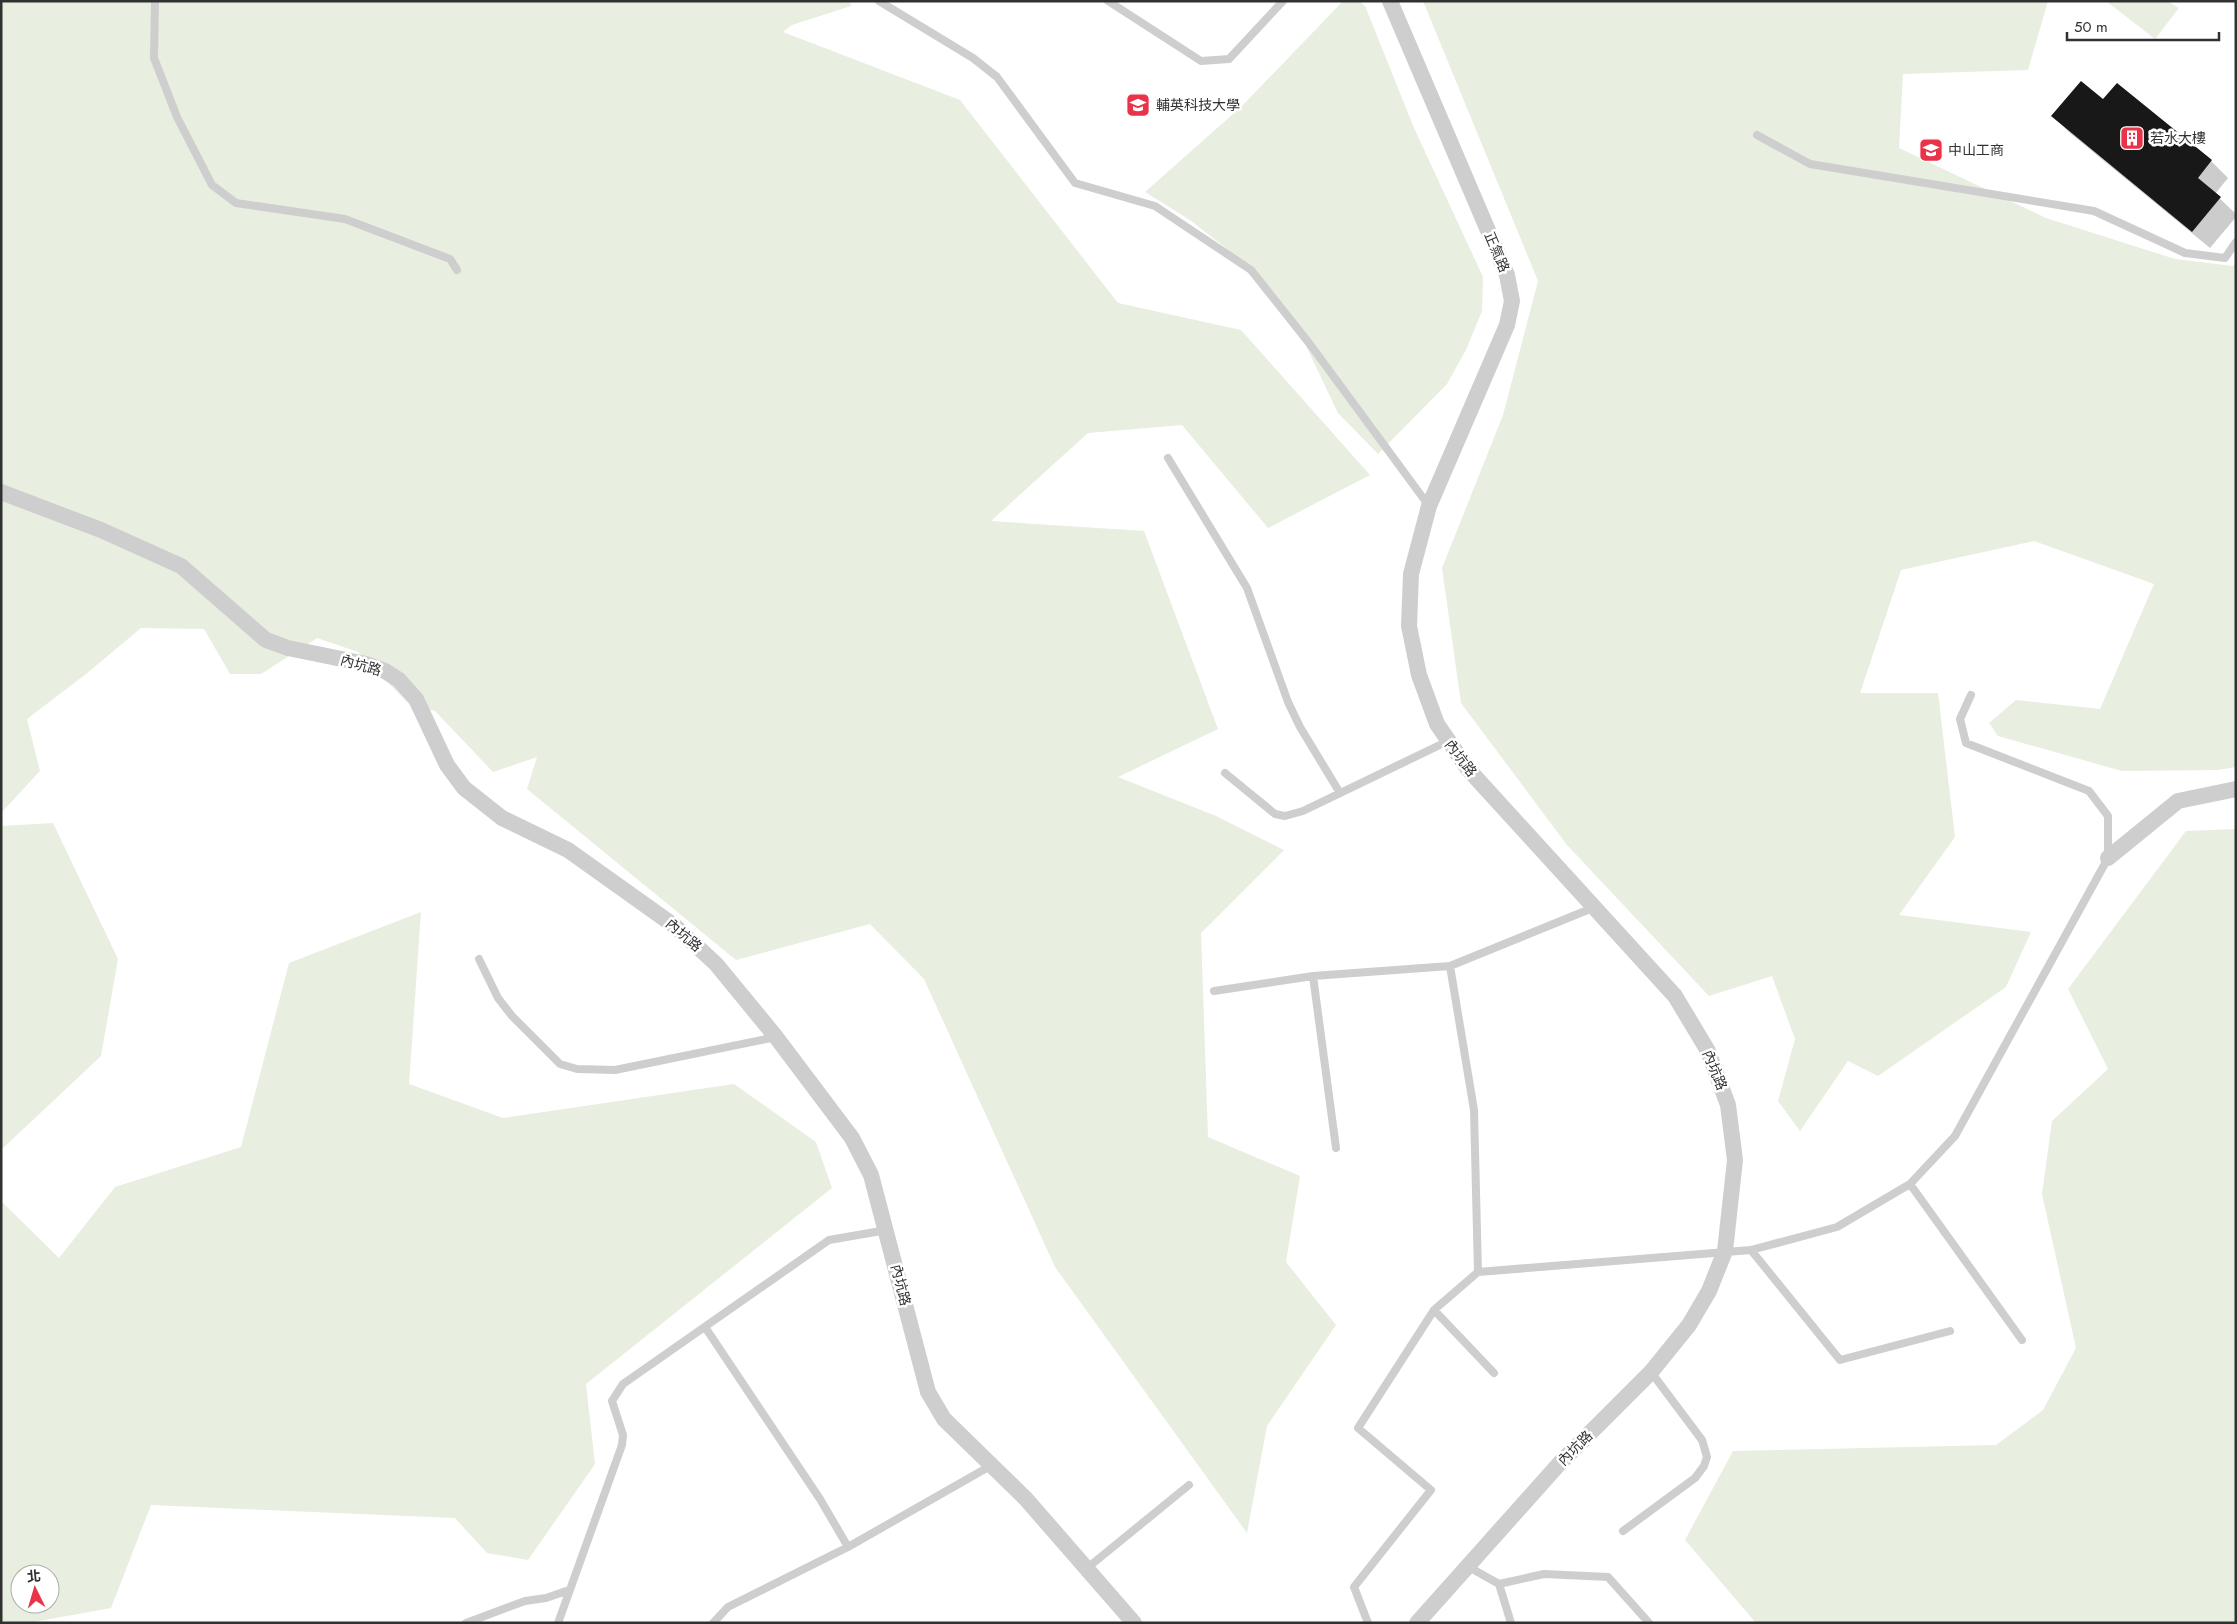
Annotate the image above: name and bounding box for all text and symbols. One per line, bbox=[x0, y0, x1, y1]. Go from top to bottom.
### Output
scale bar bbox=[2067, 10, 2220, 42]
text: 50 m bbox=[2074, 16, 2108, 38]
school or university icon: 輔英科技大學 bbox=[1125, 92, 1151, 118]
place label: 輔英科技大學 bbox=[1156, 95, 1240, 115]
building icon: 若水大樓 bbox=[2119, 125, 2145, 151]
place label: 若水大樓 bbox=[2150, 128, 2206, 148]
school or university icon: 中山工商 bbox=[1918, 137, 1944, 163]
place label: 中山工商 bbox=[1948, 140, 2004, 160]
street label: 正氣路 bbox=[1480, 229, 1514, 275]
street label: 內坑路 bbox=[338, 650, 384, 680]
street label: 內坑路 bbox=[1440, 735, 1482, 781]
street label: 內坑路 bbox=[662, 914, 706, 956]
street label: 內坑路 bbox=[1698, 1047, 1732, 1093]
street label: 內坑路 bbox=[886, 1262, 916, 1308]
street label: 內坑路 bbox=[1553, 1426, 1597, 1470]
north arrow bbox=[10, 1564, 60, 1614]
text: 北 bbox=[26, 1565, 42, 1587]

